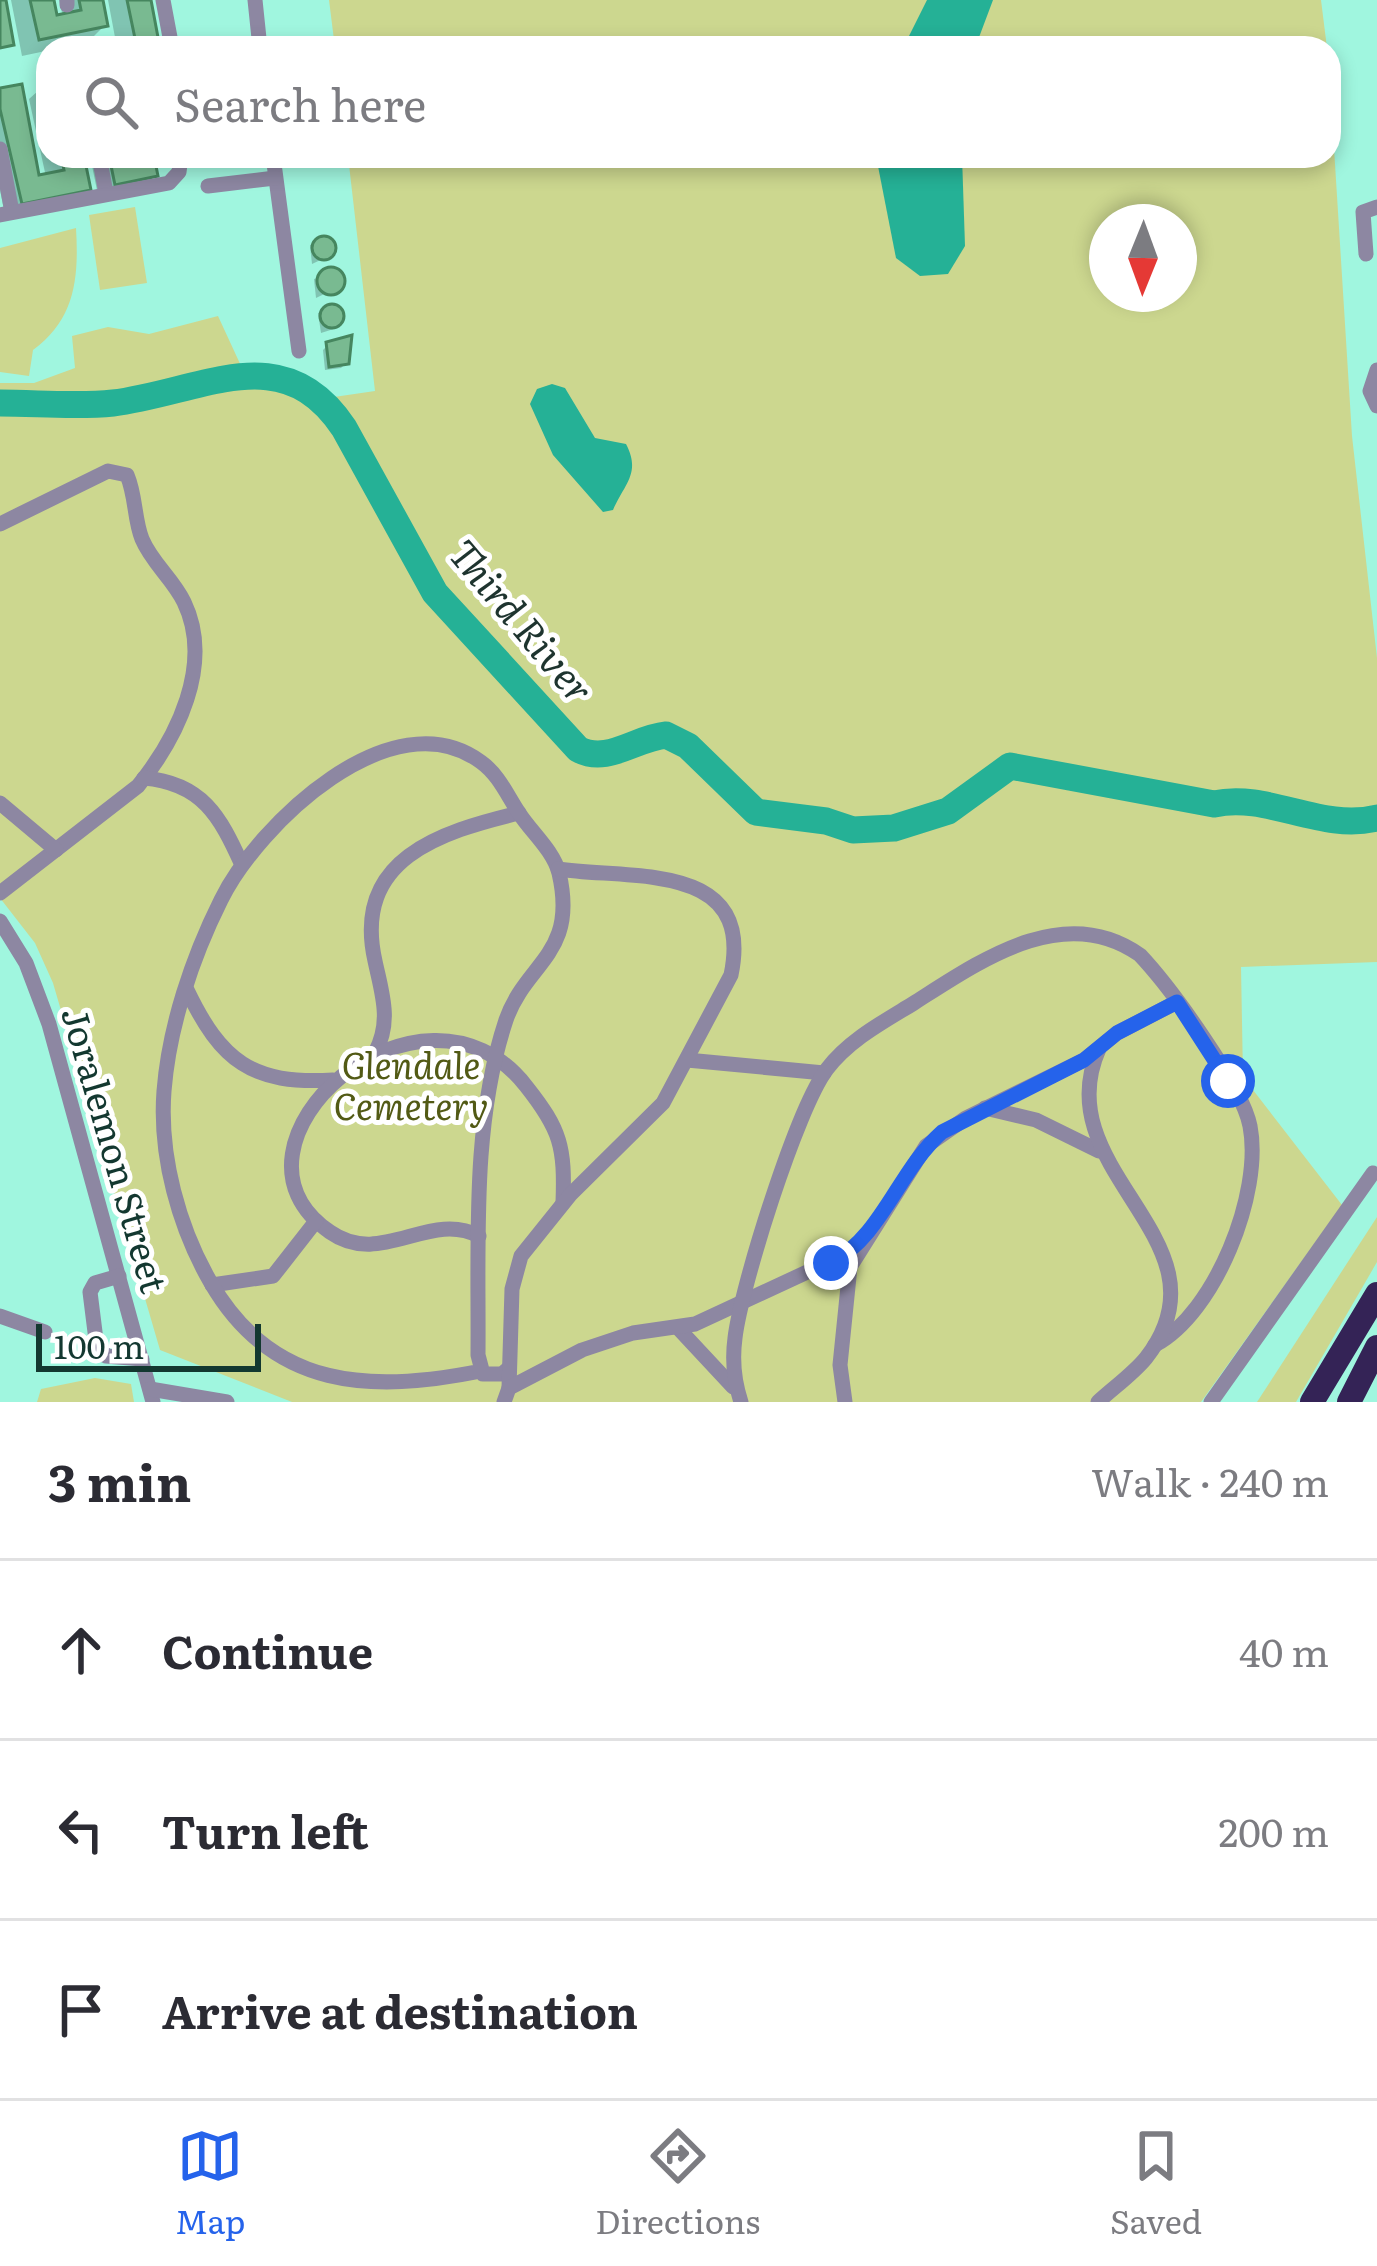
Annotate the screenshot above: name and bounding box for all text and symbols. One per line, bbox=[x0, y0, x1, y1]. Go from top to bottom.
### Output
search box bbox=[36, 36, 1341, 168]
icon: search bbox=[78, 69, 144, 135]
text: Search here bbox=[174, 69, 426, 136]
north arrow bbox=[1089, 204, 1197, 312]
water label: Third River bbox=[437, 525, 609, 715]
street label: Joralemon Street bbox=[50, 1000, 183, 1299]
park label: Glendale Cemetery bbox=[334, 1037, 488, 1131]
route start bbox=[1201, 1054, 1255, 1108]
route end bbox=[804, 1236, 858, 1290]
scale bar bbox=[36, 1318, 261, 1371]
text: 100 m bbox=[54, 1320, 144, 1369]
text: 3 min bbox=[48, 1442, 192, 1518]
text: Walk · 240 m bbox=[1091, 1451, 1329, 1509]
text: Continue bbox=[162, 1616, 373, 1683]
icon: ahead bbox=[48, 1617, 114, 1683]
text: 40 m bbox=[1239, 1621, 1329, 1679]
text: Turn left bbox=[162, 1796, 369, 1863]
icon: left bbox=[48, 1797, 114, 1863]
text: 200 m bbox=[1219, 1801, 1329, 1859]
text: Arrive at destination bbox=[162, 1976, 638, 2043]
icon: arrive bbox=[48, 1977, 114, 2043]
tab: Map bbox=[175, 2123, 245, 2244]
tab: Directions bbox=[595, 2123, 760, 2244]
tab: Saved bbox=[1110, 2123, 1202, 2244]

